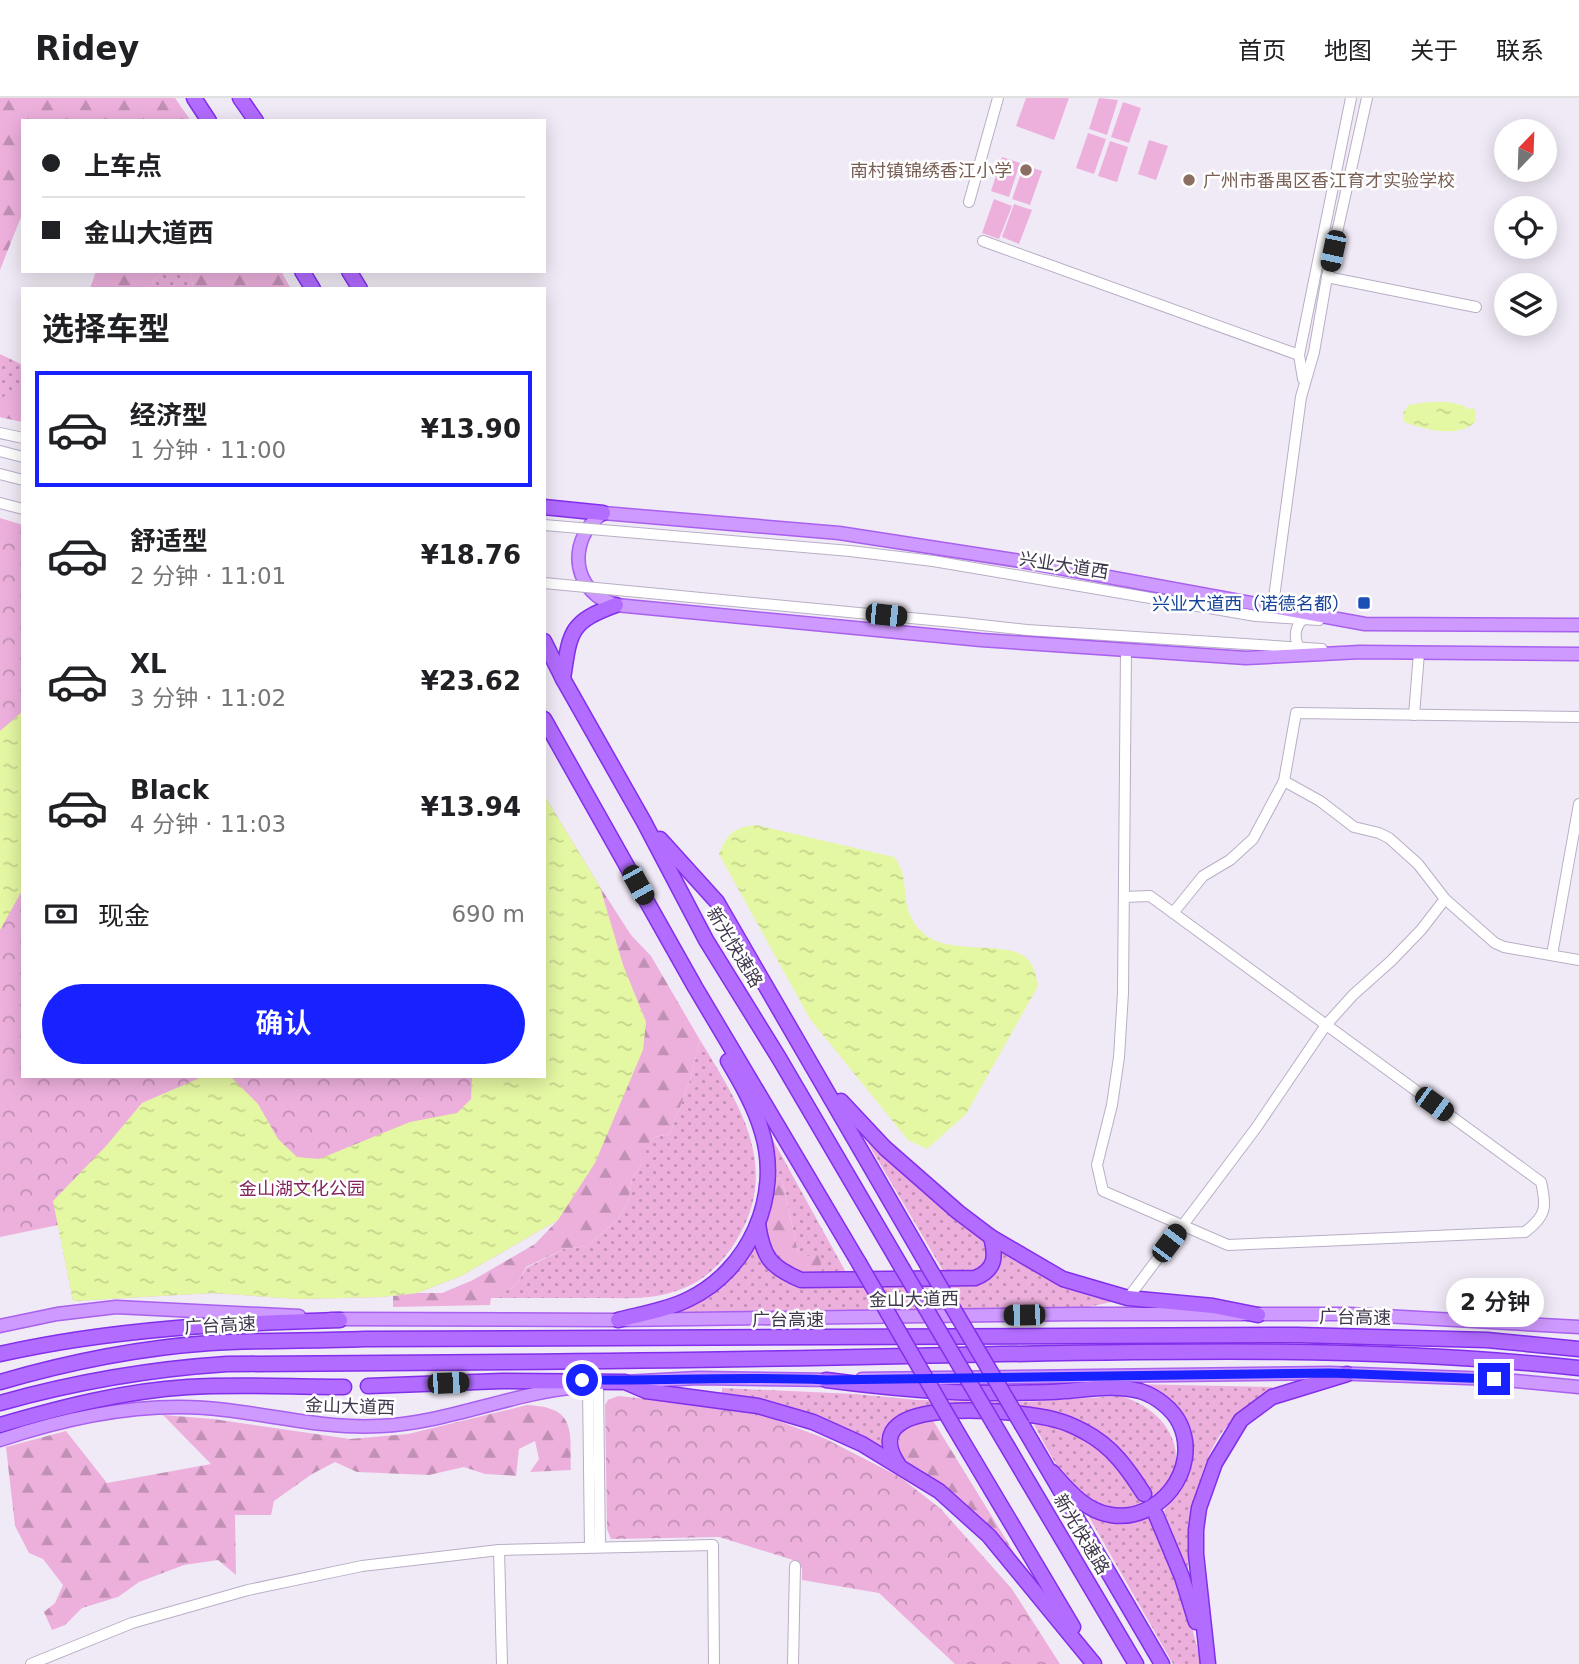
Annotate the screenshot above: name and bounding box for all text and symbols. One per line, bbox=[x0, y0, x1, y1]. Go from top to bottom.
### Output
text: Ridey bbox=[35, 29, 139, 68]
text: 首页 bbox=[1238, 37, 1286, 65]
text: 地图 bbox=[1324, 37, 1372, 65]
text: 关于 bbox=[1410, 37, 1458, 65]
text: 联系 bbox=[1496, 37, 1544, 65]
north arrow bbox=[1494, 119, 1558, 182]
map controls bbox=[1494, 119, 1557, 336]
text: 上车点 bbox=[84, 151, 162, 181]
place label: 南村镇锦绣香江小学 bbox=[850, 160, 1012, 181]
marker: 南村镇锦绣香江小学 bbox=[1018, 162, 1034, 178]
place label: 广州市番禺区香江育才实验学校 bbox=[1203, 170, 1455, 191]
marker: 广州市番禺区香江育才实验学校 bbox=[1181, 172, 1197, 188]
button: locate bbox=[1494, 196, 1557, 259]
text: 金山大道西 bbox=[84, 218, 214, 248]
car bbox=[1319, 228, 1348, 274]
button: layers bbox=[1494, 273, 1557, 336]
text: 选择车型 bbox=[42, 310, 170, 348]
icon: car bbox=[46, 398, 109, 461]
text: 经济型 bbox=[130, 400, 208, 430]
text: ¥13.90 bbox=[421, 414, 521, 444]
text: 1 分钟 · 11:00 bbox=[130, 437, 286, 463]
icon: car bbox=[46, 524, 109, 587]
text: 舒适型 bbox=[130, 526, 208, 556]
text: ¥18.76 bbox=[421, 540, 521, 570]
street label: 兴业大道西 bbox=[1018, 548, 1110, 582]
text: 2 分钟 · 11:01 bbox=[130, 563, 286, 589]
place label: 兴业大道西（诺德名都） bbox=[1152, 593, 1350, 614]
marker: 兴业大道西（诺德名都） bbox=[1356, 595, 1372, 611]
car bbox=[865, 602, 908, 628]
text: XL bbox=[130, 649, 167, 679]
icon: car bbox=[46, 650, 109, 713]
text: ¥23.62 bbox=[421, 666, 521, 696]
text: 3 分钟 · 11:02 bbox=[130, 685, 286, 711]
text: Black bbox=[130, 775, 209, 805]
icon: car bbox=[46, 776, 109, 839]
text: ¥13.94 bbox=[421, 792, 521, 822]
text: 4 分钟 · 11:03 bbox=[130, 811, 286, 837]
car bbox=[619, 862, 658, 908]
icon: cash bbox=[42, 895, 80, 933]
text: 现金 bbox=[98, 901, 150, 931]
text: 690 m bbox=[451, 901, 525, 927]
street label: 新光快速路 bbox=[703, 903, 767, 991]
button: 确认 bbox=[42, 984, 525, 1064]
car bbox=[1411, 1083, 1458, 1125]
park label: 金山湖文化公园 bbox=[239, 1178, 365, 1199]
car bbox=[1148, 1220, 1191, 1266]
callout: 2 分钟 bbox=[1445, 1278, 1543, 1326]
street label: 金山大道西 bbox=[869, 1288, 959, 1310]
text: 2 分钟 bbox=[1460, 1289, 1530, 1315]
car bbox=[1003, 1304, 1046, 1326]
street label: 广台高速 bbox=[1319, 1306, 1391, 1328]
street label: 广台高速 bbox=[752, 1309, 824, 1330]
street label: 广台高速 bbox=[183, 1313, 257, 1337]
route end bbox=[1478, 1363, 1510, 1395]
route start bbox=[566, 1364, 598, 1396]
car bbox=[427, 1372, 470, 1394]
street label: 金山大道西 bbox=[305, 1394, 395, 1418]
street label: 新光快速路 bbox=[1050, 1490, 1114, 1578]

